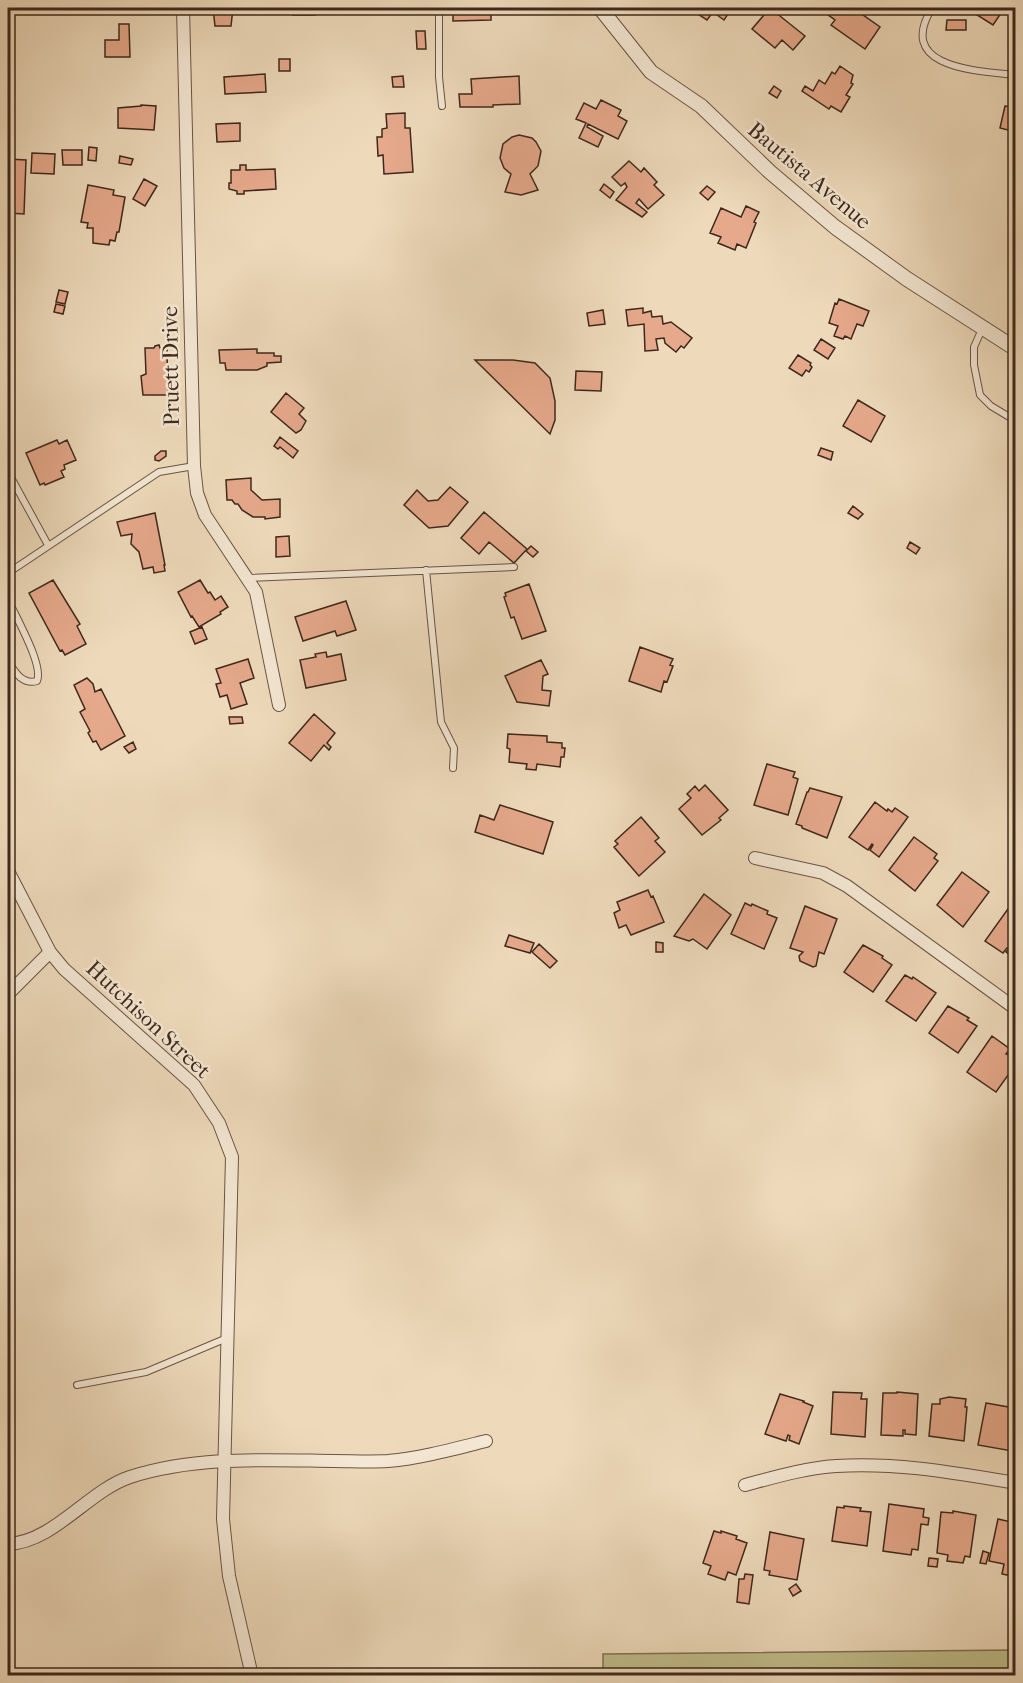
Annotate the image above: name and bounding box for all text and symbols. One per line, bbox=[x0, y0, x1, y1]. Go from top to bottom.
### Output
street label: Bautista Avenue bbox=[742, 117, 876, 235]
street label: Pruett Drive bbox=[157, 306, 185, 426]
street label: Hutchison Street bbox=[81, 955, 216, 1084]

